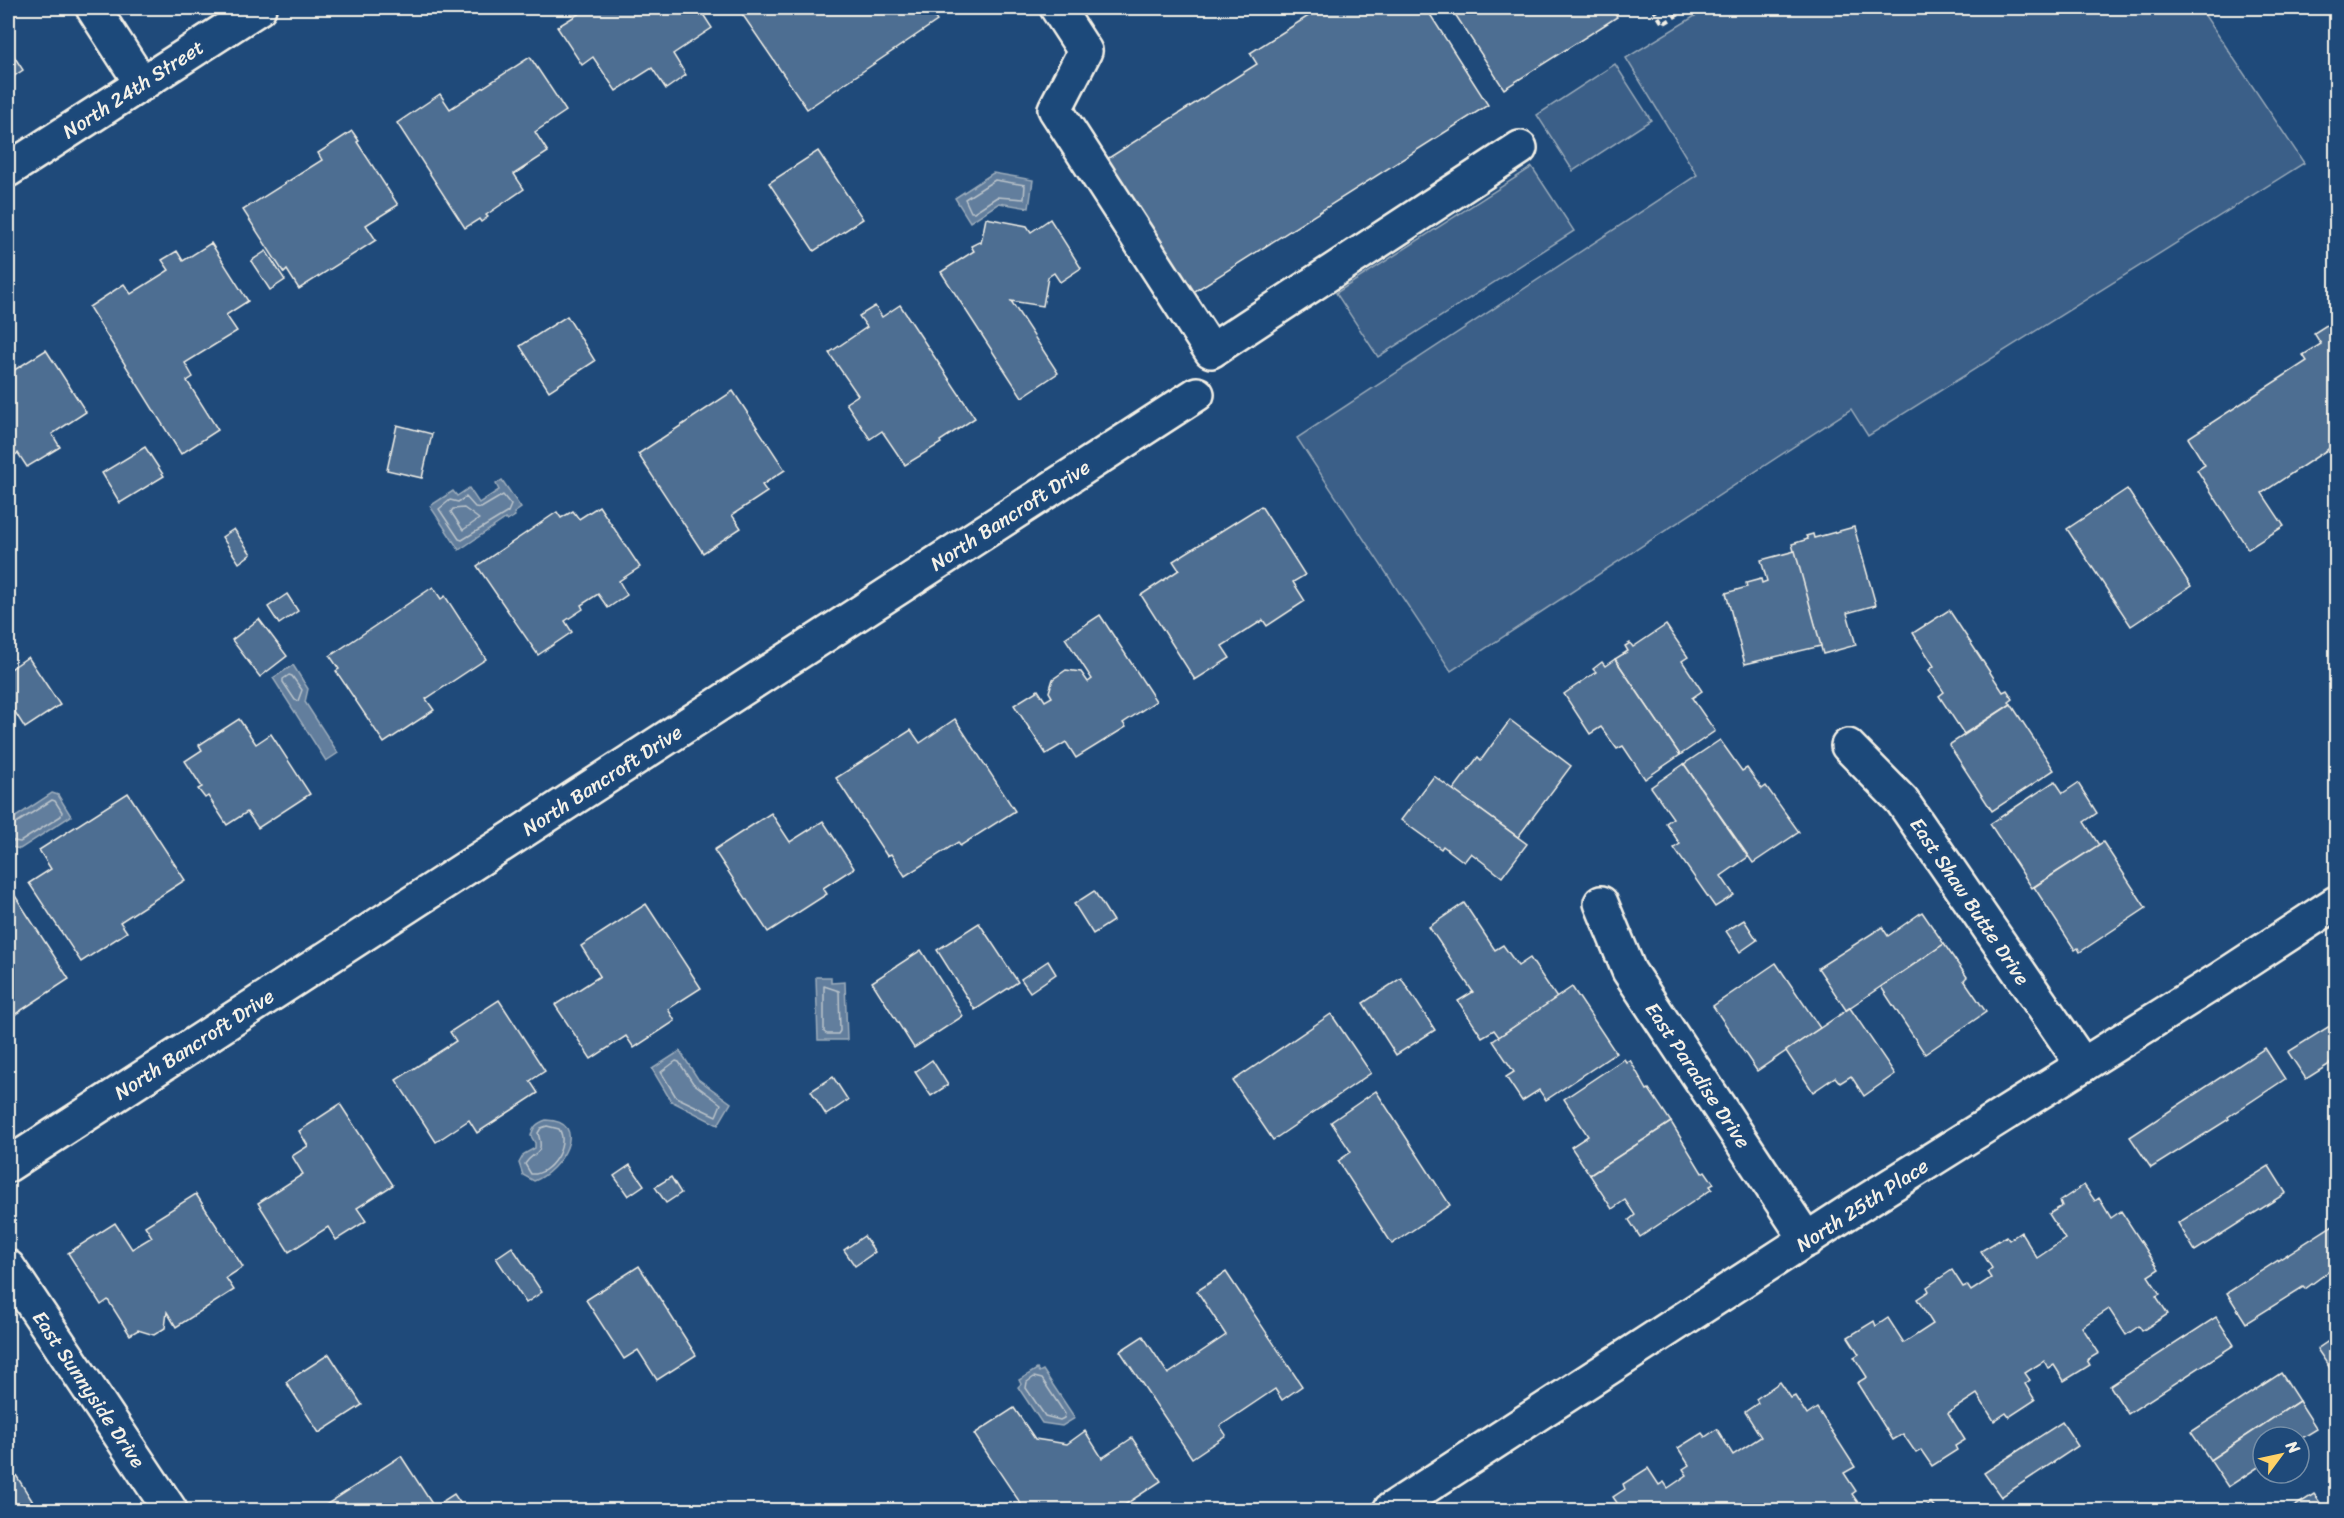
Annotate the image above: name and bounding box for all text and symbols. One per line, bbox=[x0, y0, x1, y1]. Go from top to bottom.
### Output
street label: North 24th Street bbox=[55, 30, 211, 149]
street label: North Bancroft Drive bbox=[923, 450, 1098, 581]
street label: North Bancroft Drive bbox=[515, 715, 690, 846]
street label: East Shaw Butte Drive bbox=[1900, 810, 2039, 993]
street label: North Bancroft Drive bbox=[107, 979, 282, 1110]
street label: East Paradise Drive bbox=[1635, 995, 1760, 1156]
street label: North 25th Place bbox=[1789, 1149, 1936, 1262]
street label: East Sunnyside Drive bbox=[23, 1303, 155, 1476]
north arrow bbox=[2251, 1425, 2311, 1485]
text: N bbox=[2277, 1434, 2309, 1460]

